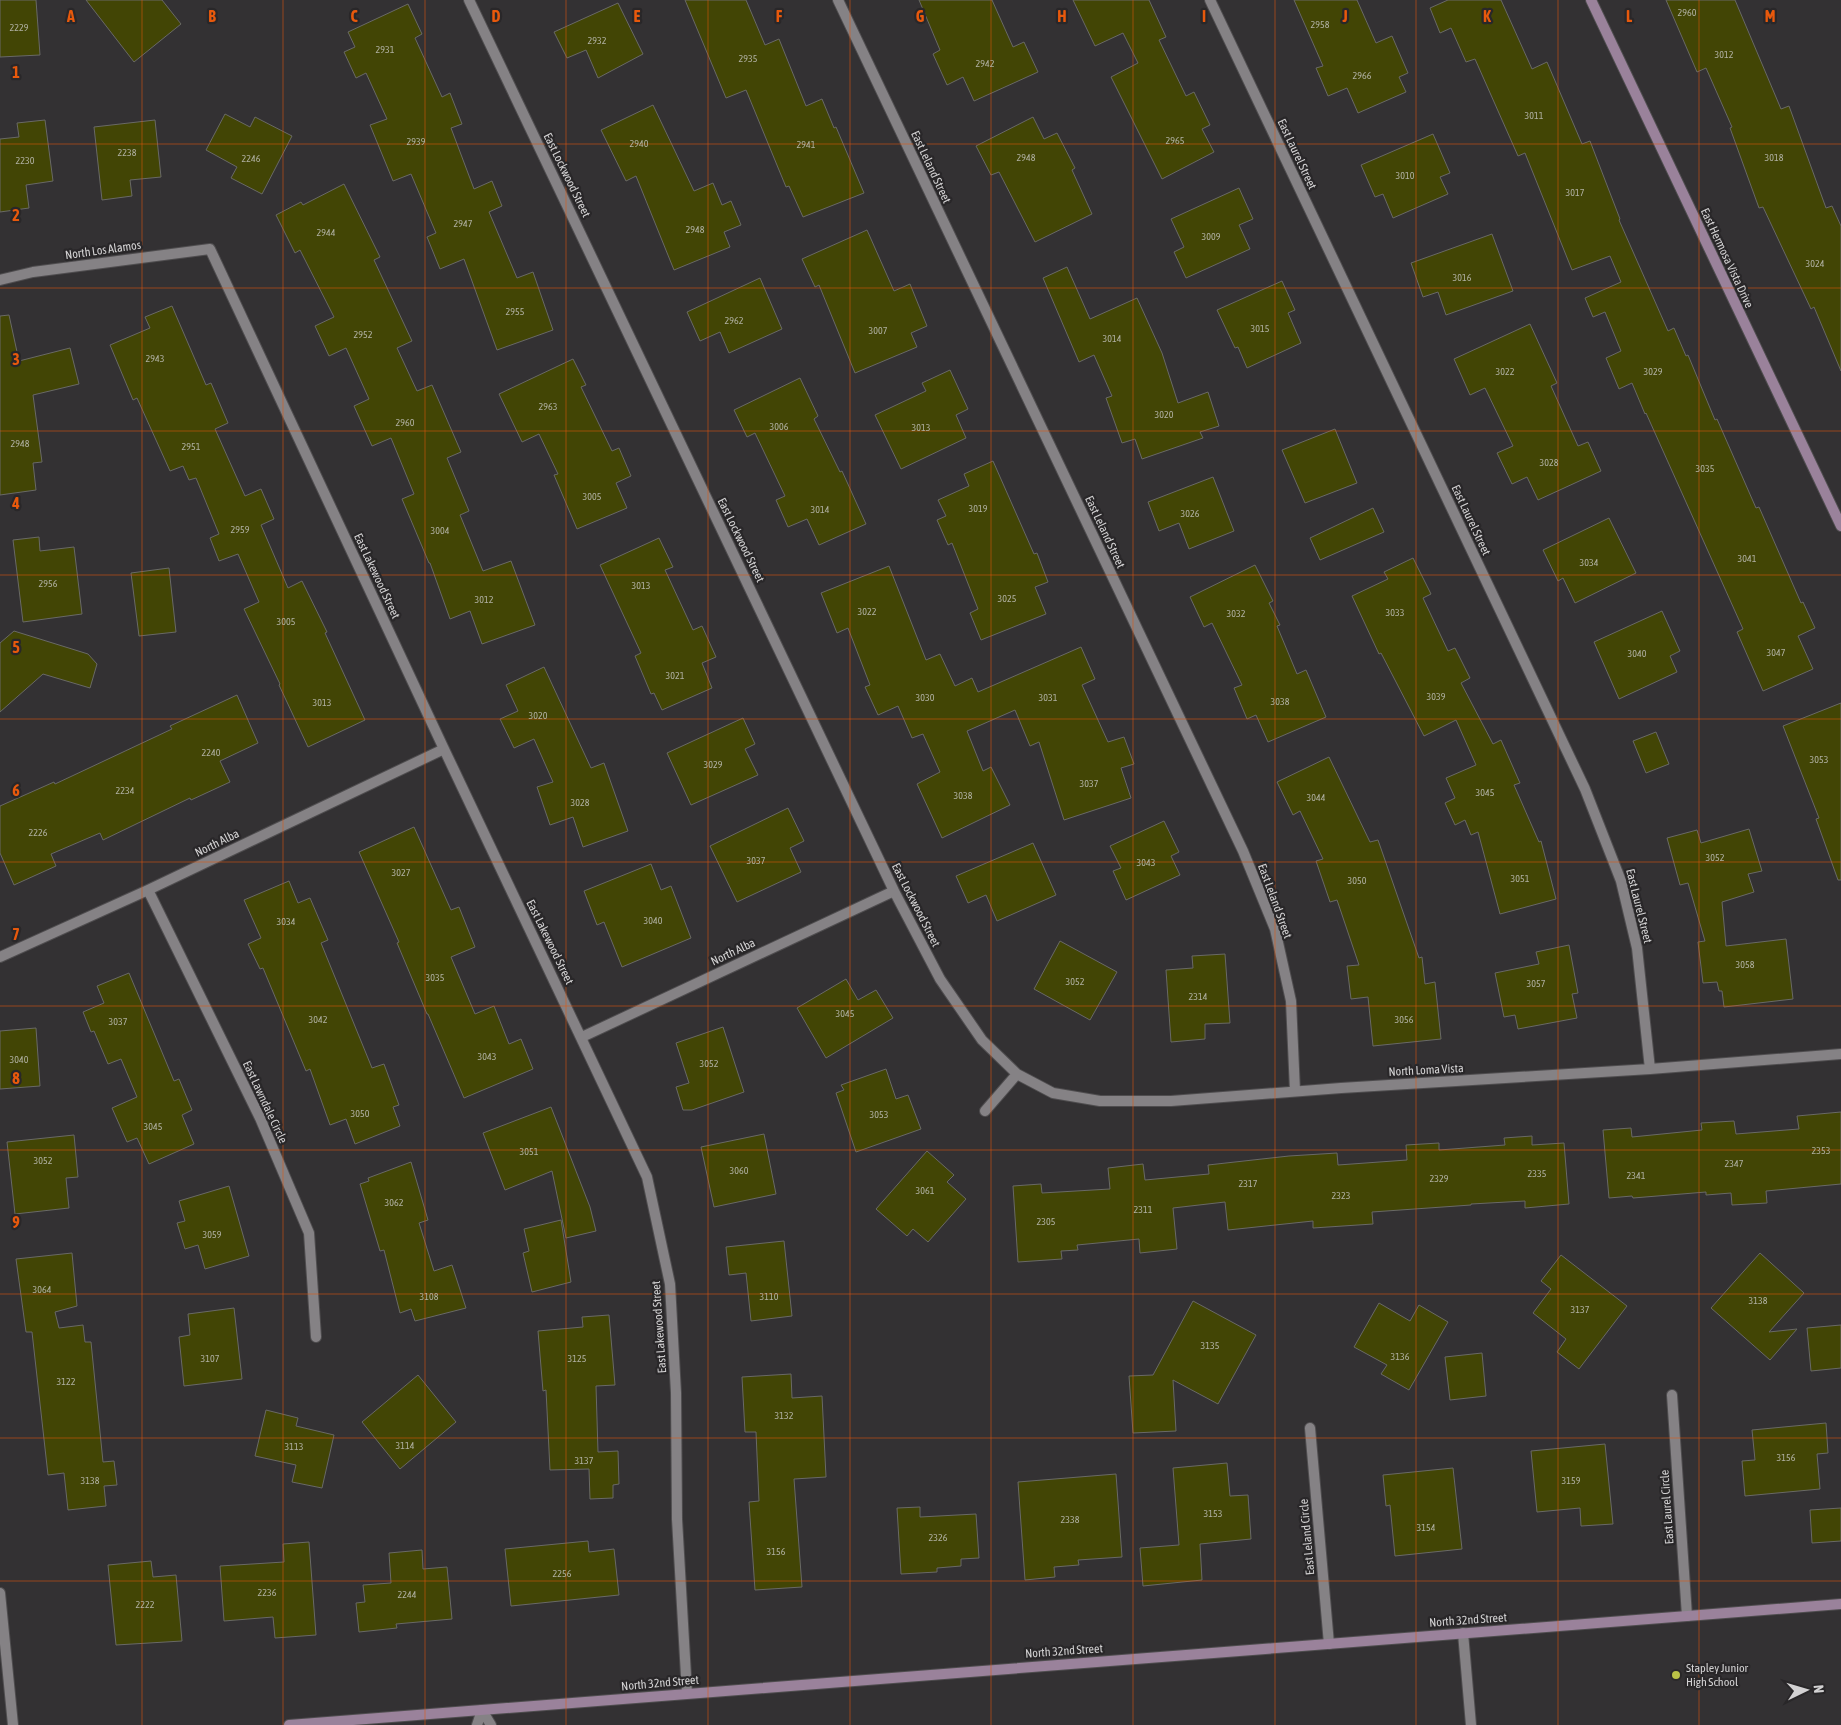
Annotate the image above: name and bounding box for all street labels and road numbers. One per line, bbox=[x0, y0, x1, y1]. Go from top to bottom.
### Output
street label: East Laurel Street bbox=[1275, 117, 1320, 192]
street label: East Leland Street bbox=[908, 129, 954, 206]
street label: East Lockwood Street bbox=[541, 131, 594, 220]
street label: East Hermosa Vista Drive bbox=[1698, 206, 1756, 310]
street label: North Los Alamos bbox=[64, 238, 142, 262]
street label: East Laurel Street bbox=[1449, 483, 1494, 558]
street label: East Leland Street bbox=[1082, 494, 1128, 571]
street label: East Lockwood Street bbox=[715, 496, 768, 585]
street label: East Lakewood Street bbox=[351, 531, 403, 621]
street label: North Alba bbox=[193, 826, 241, 860]
street label: East Lockwood Street bbox=[889, 861, 943, 950]
street label: East Leland Street bbox=[1255, 862, 1295, 941]
street label: East Laurel Street bbox=[1623, 867, 1655, 945]
street label: East Lakewood Street bbox=[523, 897, 577, 987]
street label: North Alba bbox=[709, 936, 757, 968]
street label: East Lawndale Circle bbox=[240, 1059, 290, 1145]
street label: North Loma Vista bbox=[1388, 1061, 1464, 1079]
street label: East Lakewood Street bbox=[649, 1280, 669, 1374]
street label: East Laurel Circle bbox=[1657, 1469, 1677, 1545]
street label: East Leland Circle bbox=[1297, 1498, 1317, 1576]
street label: North 32nd Street bbox=[1429, 1610, 1508, 1630]
street label: North 32nd Street bbox=[1025, 1641, 1104, 1661]
street label: North 32nd Street bbox=[621, 1673, 700, 1693]

